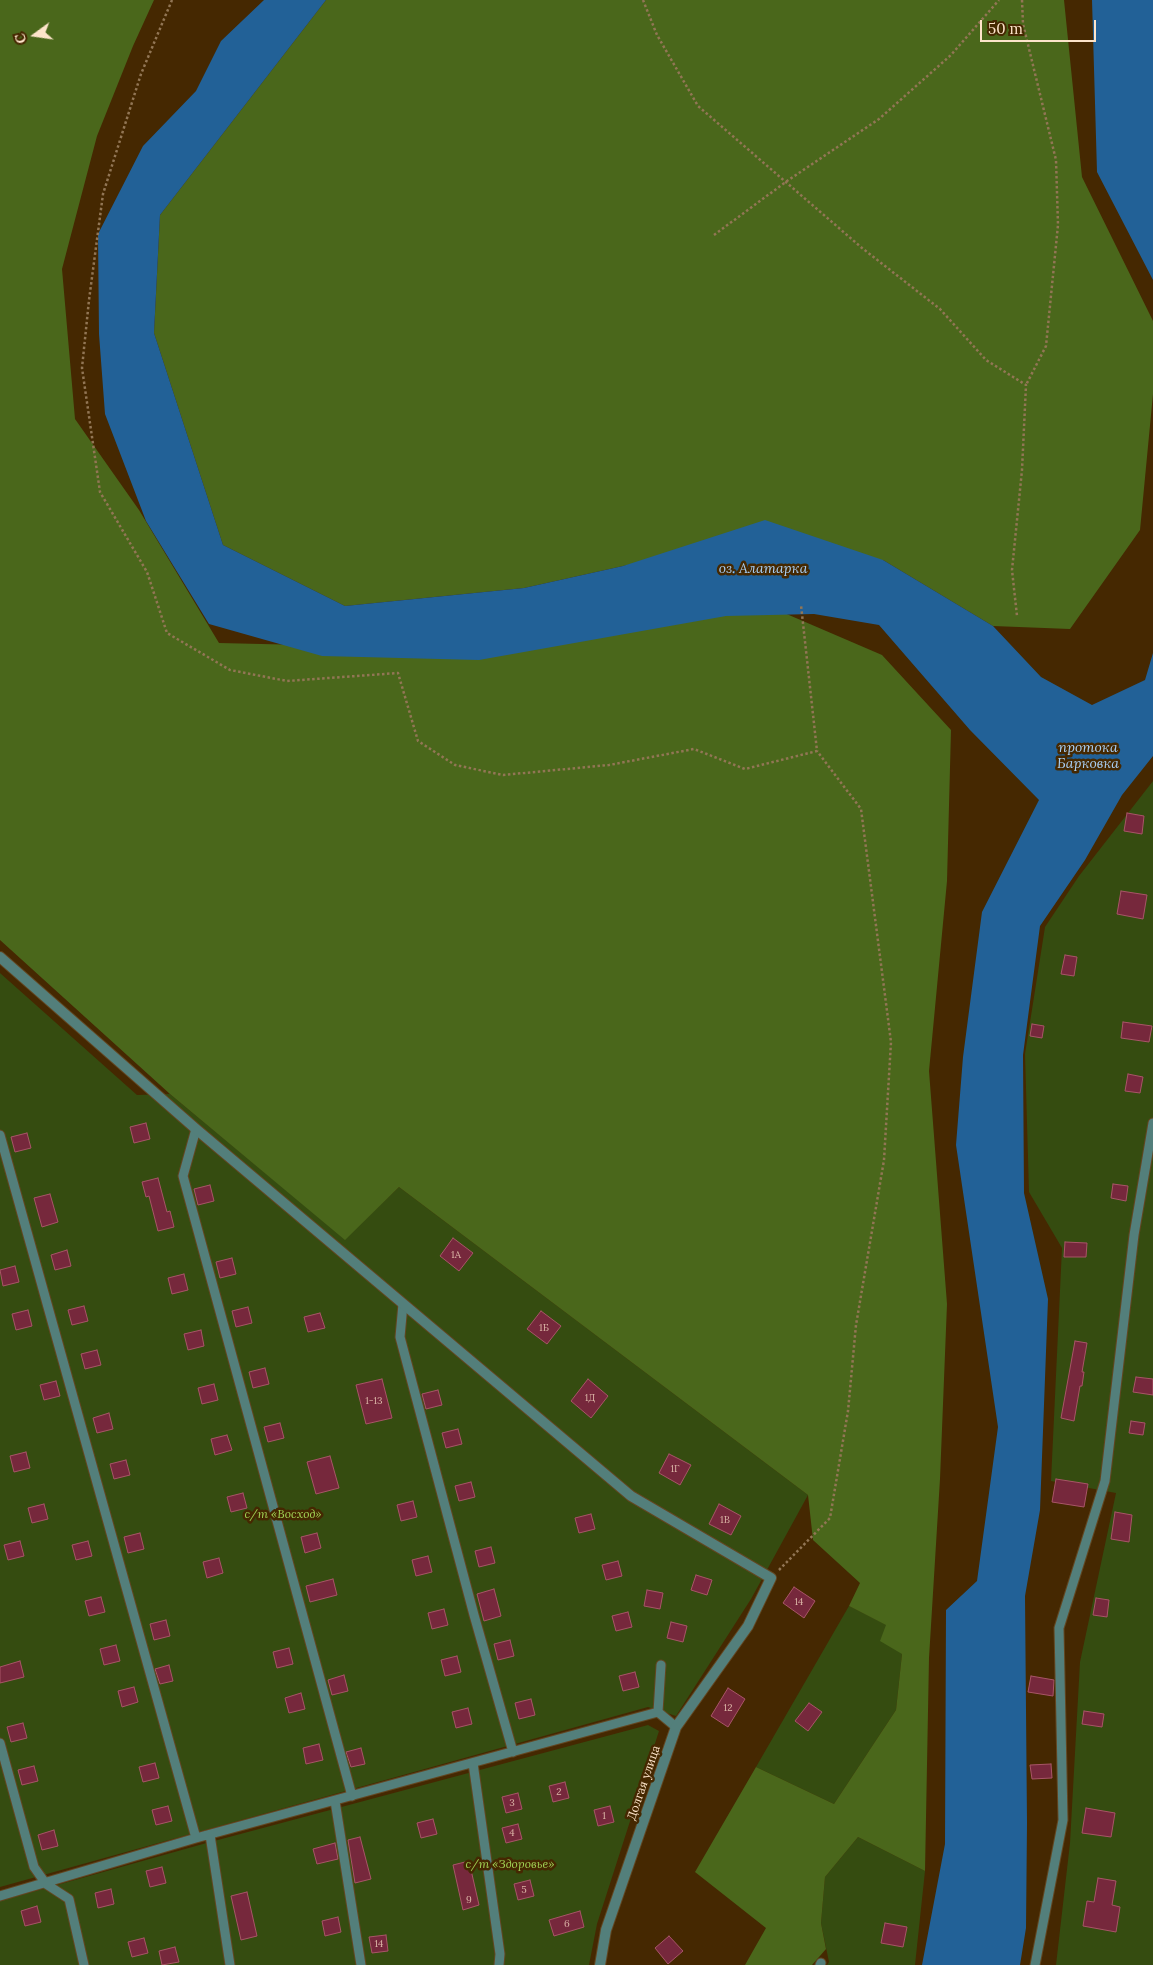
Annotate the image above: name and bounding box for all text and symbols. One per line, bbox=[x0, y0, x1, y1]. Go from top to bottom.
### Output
north arrow bbox=[10, 10, 60, 60]
scale bar bbox=[983, 10, 1099, 42]
text: 50 m bbox=[988, 19, 1023, 38]
text: С bbox=[11, 32, 30, 45]
water label: оз. Алатарка bbox=[719, 561, 807, 577]
water label: протока Барковка bbox=[1057, 740, 1119, 772]
house number: 1А bbox=[451, 1249, 461, 1261]
house number: 1Б bbox=[539, 1322, 549, 1334]
house number: 1Д bbox=[585, 1392, 595, 1404]
house number: 1-13 bbox=[365, 1395, 383, 1407]
house number: 1Г bbox=[670, 1463, 680, 1475]
park label: с/т «Восход» bbox=[244, 1508, 322, 1522]
house number: 1В bbox=[720, 1514, 730, 1526]
house number: 14 bbox=[794, 1596, 804, 1608]
house number: 12 bbox=[723, 1702, 733, 1714]
street label: Долгая улица bbox=[624, 1744, 664, 1822]
house number: 2 bbox=[556, 1786, 562, 1798]
house number: 3 bbox=[509, 1797, 515, 1809]
house number: 1 bbox=[602, 1810, 606, 1822]
house number: 4 bbox=[509, 1827, 515, 1839]
park label: с/т «Здоровье» bbox=[466, 1858, 554, 1872]
house number: 5 bbox=[521, 1884, 527, 1896]
house number: 9 bbox=[466, 1894, 472, 1906]
house number: 6 bbox=[564, 1918, 570, 1930]
house number: 14 bbox=[374, 1938, 384, 1950]

